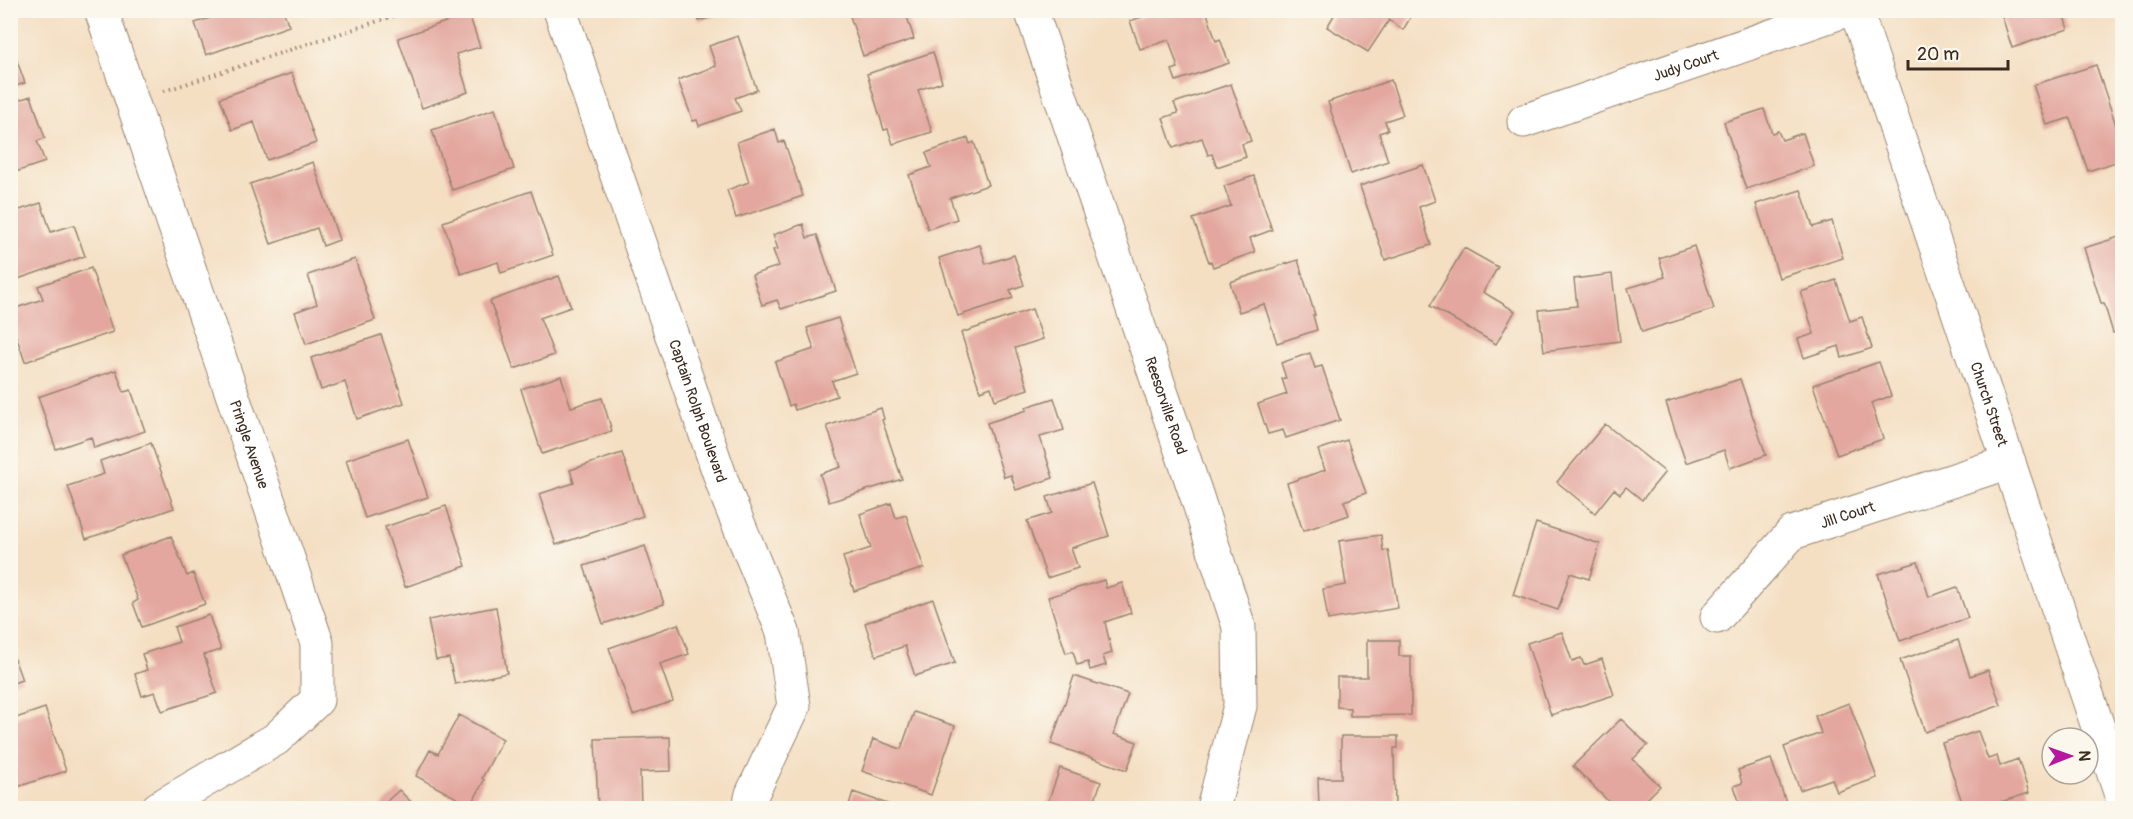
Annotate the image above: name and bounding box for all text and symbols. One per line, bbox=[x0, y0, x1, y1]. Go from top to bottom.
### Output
scale bar bbox=[1908, 33, 2008, 71]
text: 20 m bbox=[1917, 43, 1959, 66]
street label: Judy Court bbox=[1651, 46, 1722, 86]
street label: Captain Rolph Boulevard bbox=[664, 337, 731, 485]
street label: Reesorville Road bbox=[1140, 354, 1191, 457]
street label: Church Street bbox=[1966, 360, 2012, 450]
street label: Pringle Avenue bbox=[225, 398, 273, 492]
street label: Jill Court bbox=[1818, 497, 1878, 533]
north arrow bbox=[2040, 726, 2100, 786]
text: N bbox=[2074, 750, 2094, 762]

